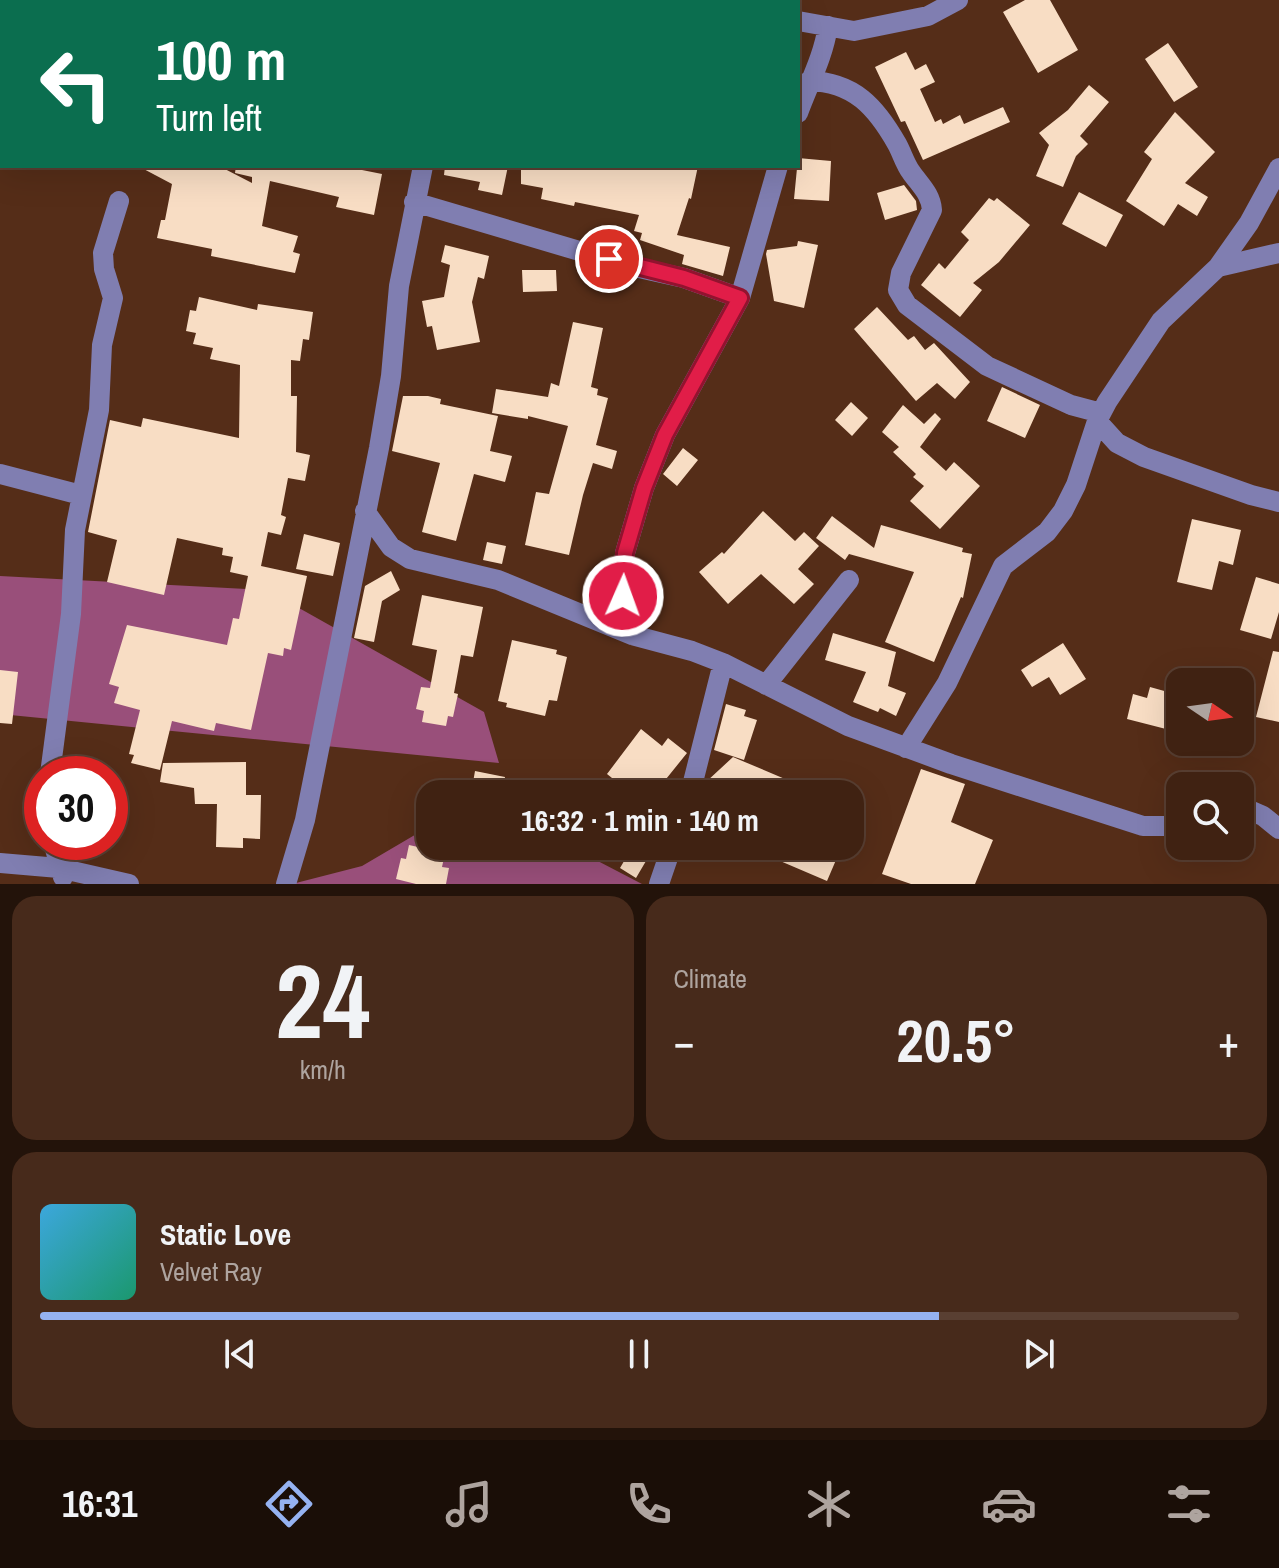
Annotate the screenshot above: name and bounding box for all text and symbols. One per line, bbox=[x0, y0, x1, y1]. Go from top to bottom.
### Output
text: 100 m bbox=[156, 22, 286, 97]
icon: left bbox=[24, 32, 128, 136]
text: Turn left bbox=[156, 94, 262, 142]
pin bbox=[575, 225, 643, 293]
icon: arrive bbox=[587, 237, 631, 281]
position arrow bbox=[581, 554, 665, 638]
north arrow bbox=[1166, 668, 1254, 756]
map controls bbox=[1166, 668, 1254, 860]
speed limit sign: 30 bbox=[24, 756, 128, 860]
button: search bbox=[1166, 772, 1254, 860]
text: 16:32 · 1 min · 140 m bbox=[521, 800, 759, 840]
text: 24 bbox=[275, 930, 370, 1070]
text: Climate bbox=[674, 961, 747, 996]
text: 20.5° bbox=[896, 1000, 1016, 1081]
text: − bbox=[674, 1011, 695, 1071]
text: + bbox=[1218, 1011, 1239, 1071]
text: km/h bbox=[300, 1052, 346, 1087]
text: Static Love bbox=[160, 1214, 291, 1254]
text: Velvet Ray bbox=[160, 1254, 262, 1289]
icon: previous bbox=[218, 1332, 262, 1376]
icon: pause bbox=[617, 1332, 661, 1376]
icon: next bbox=[1017, 1332, 1061, 1376]
icon: directions bbox=[261, 1476, 317, 1532]
icon: music bbox=[441, 1476, 497, 1532]
icon: phone bbox=[621, 1476, 677, 1532]
icon: climate bbox=[801, 1476, 857, 1532]
icon: car bbox=[981, 1476, 1037, 1532]
icon: filters bbox=[1161, 1476, 1217, 1532]
text: 16:31 bbox=[62, 1480, 137, 1528]

